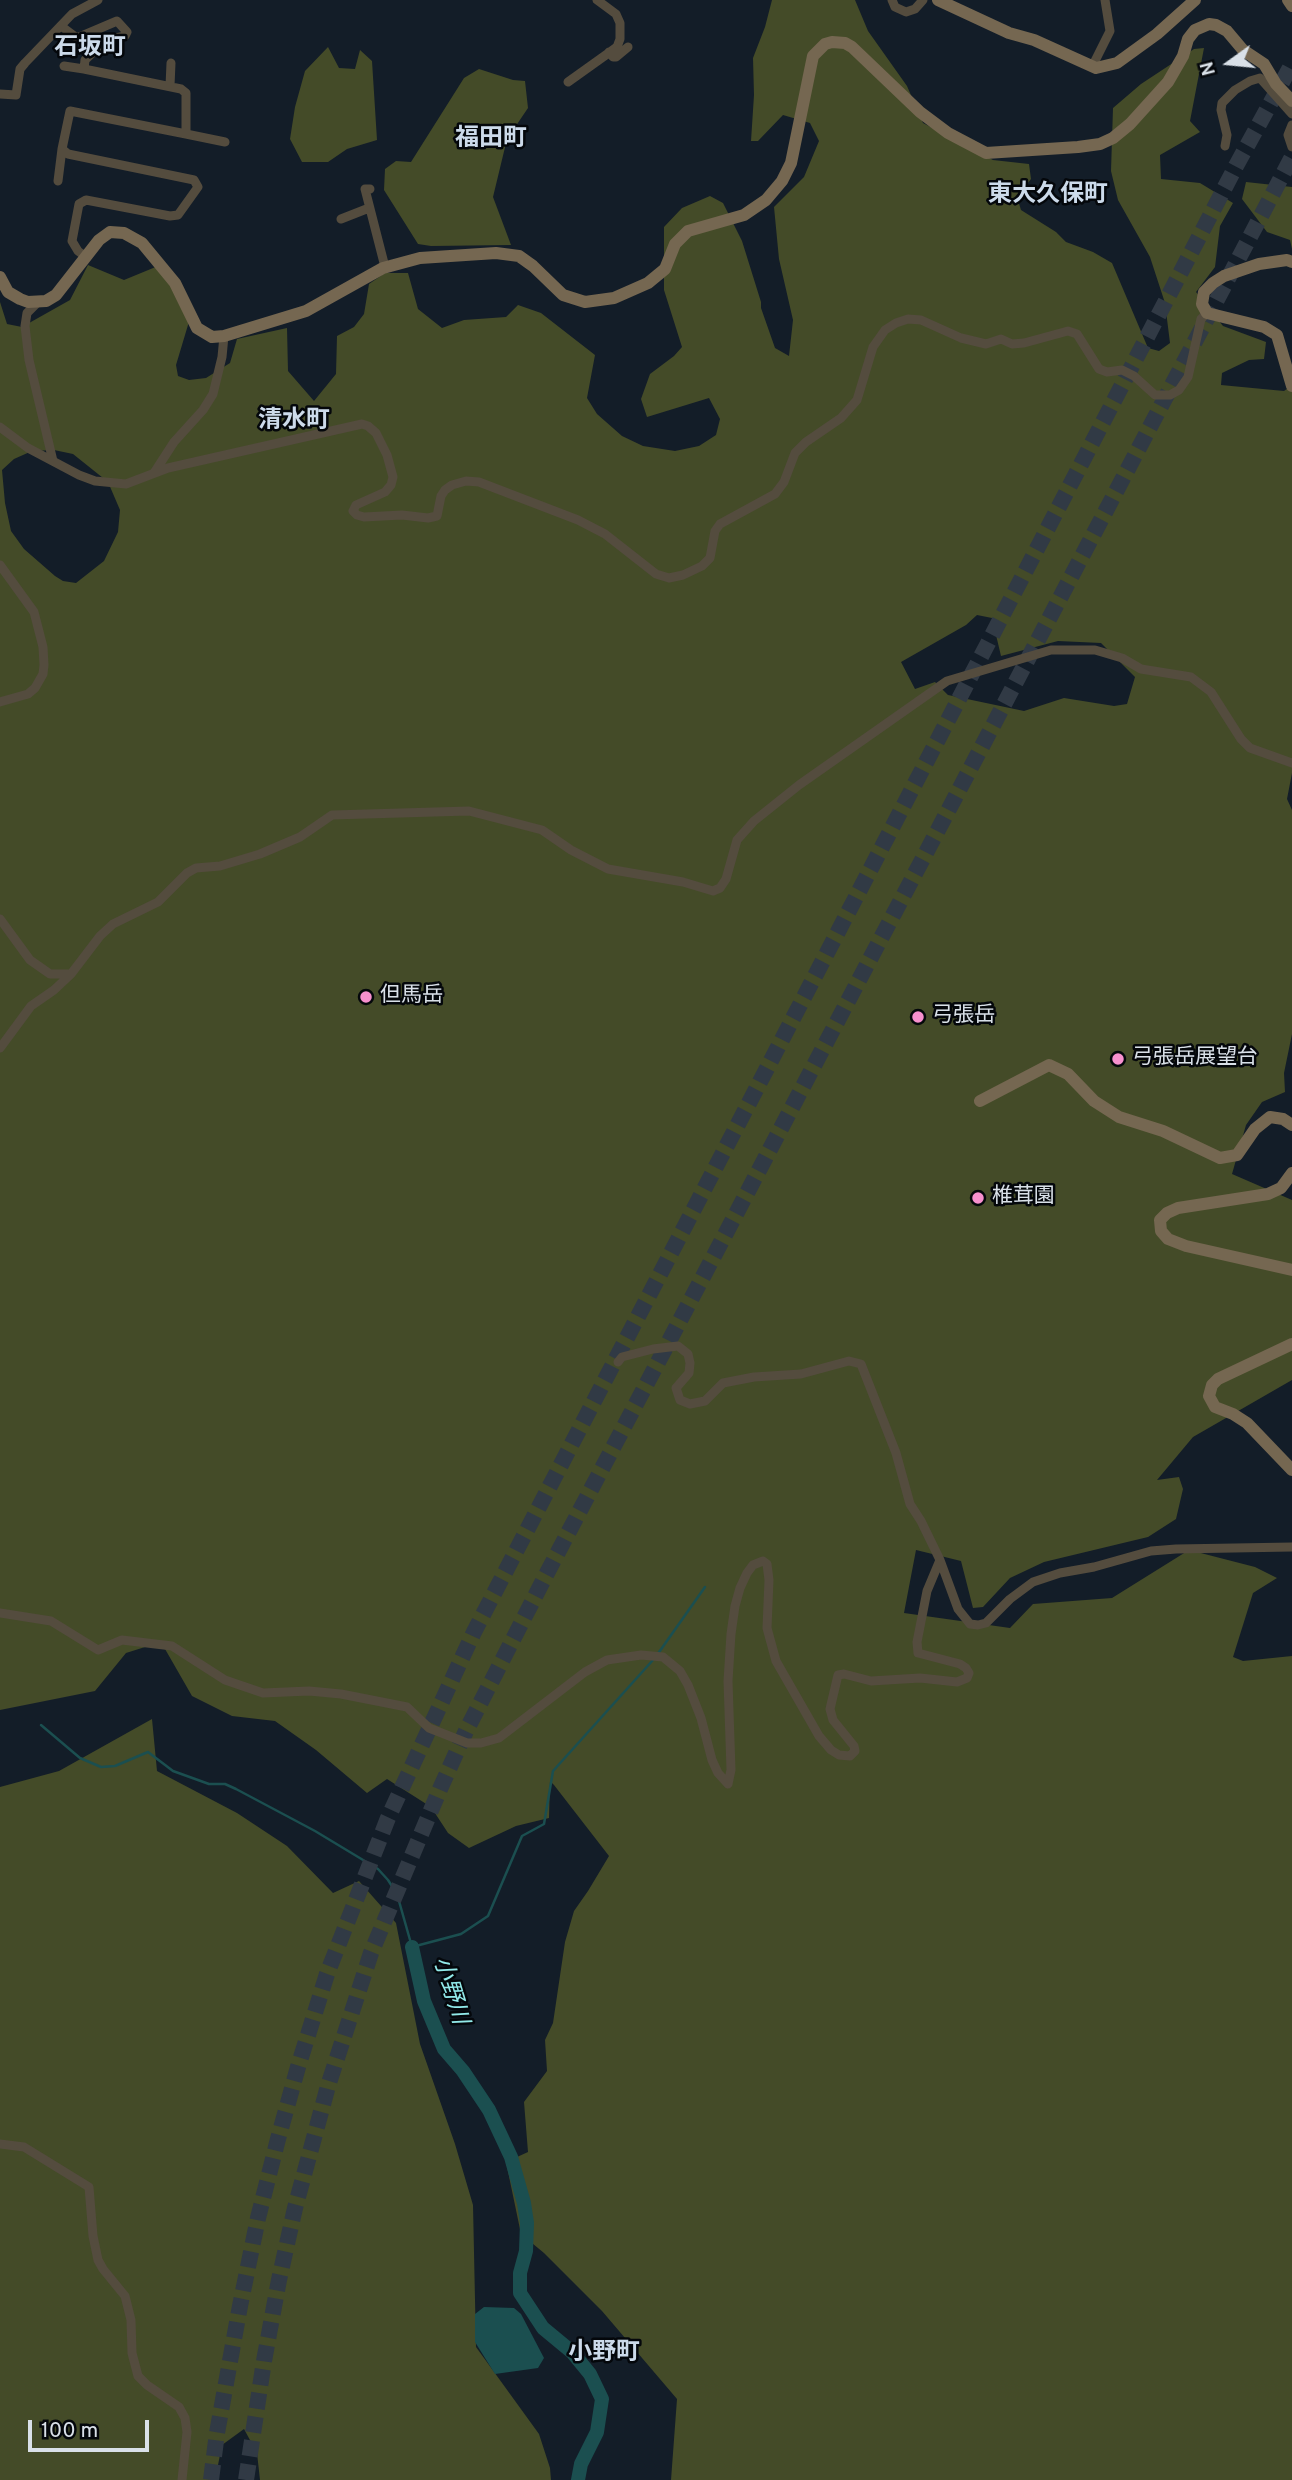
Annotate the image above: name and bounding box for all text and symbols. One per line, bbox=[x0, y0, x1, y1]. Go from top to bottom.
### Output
north arrow bbox=[1194, 28, 1264, 98]
district label: 石坂町 bbox=[54, 35, 126, 63]
text: N bbox=[1195, 59, 1222, 78]
district label: 福田町 bbox=[455, 126, 527, 154]
district label: 東大久保町 bbox=[988, 182, 1108, 210]
district label: 清水町 bbox=[258, 408, 330, 436]
place label: 但馬岳 bbox=[380, 984, 443, 1010]
marker: 但馬岳 bbox=[358, 989, 374, 1005]
place label: 弓張岳 bbox=[932, 1004, 995, 1030]
marker: 弓張岳 bbox=[910, 1009, 926, 1025]
place label: 弓張岳展望台 bbox=[1132, 1046, 1258, 1072]
marker: 弓張岳展望台 bbox=[1110, 1051, 1126, 1067]
place label: 椎茸園 bbox=[992, 1185, 1055, 1211]
marker: 椎茸園 bbox=[970, 1190, 986, 1206]
water label: 小野川 bbox=[426, 1954, 472, 2028]
district label: 小野町 bbox=[568, 2340, 640, 2368]
scale bar bbox=[32, 2406, 152, 2450]
text: 100 m bbox=[41, 2418, 98, 2445]

